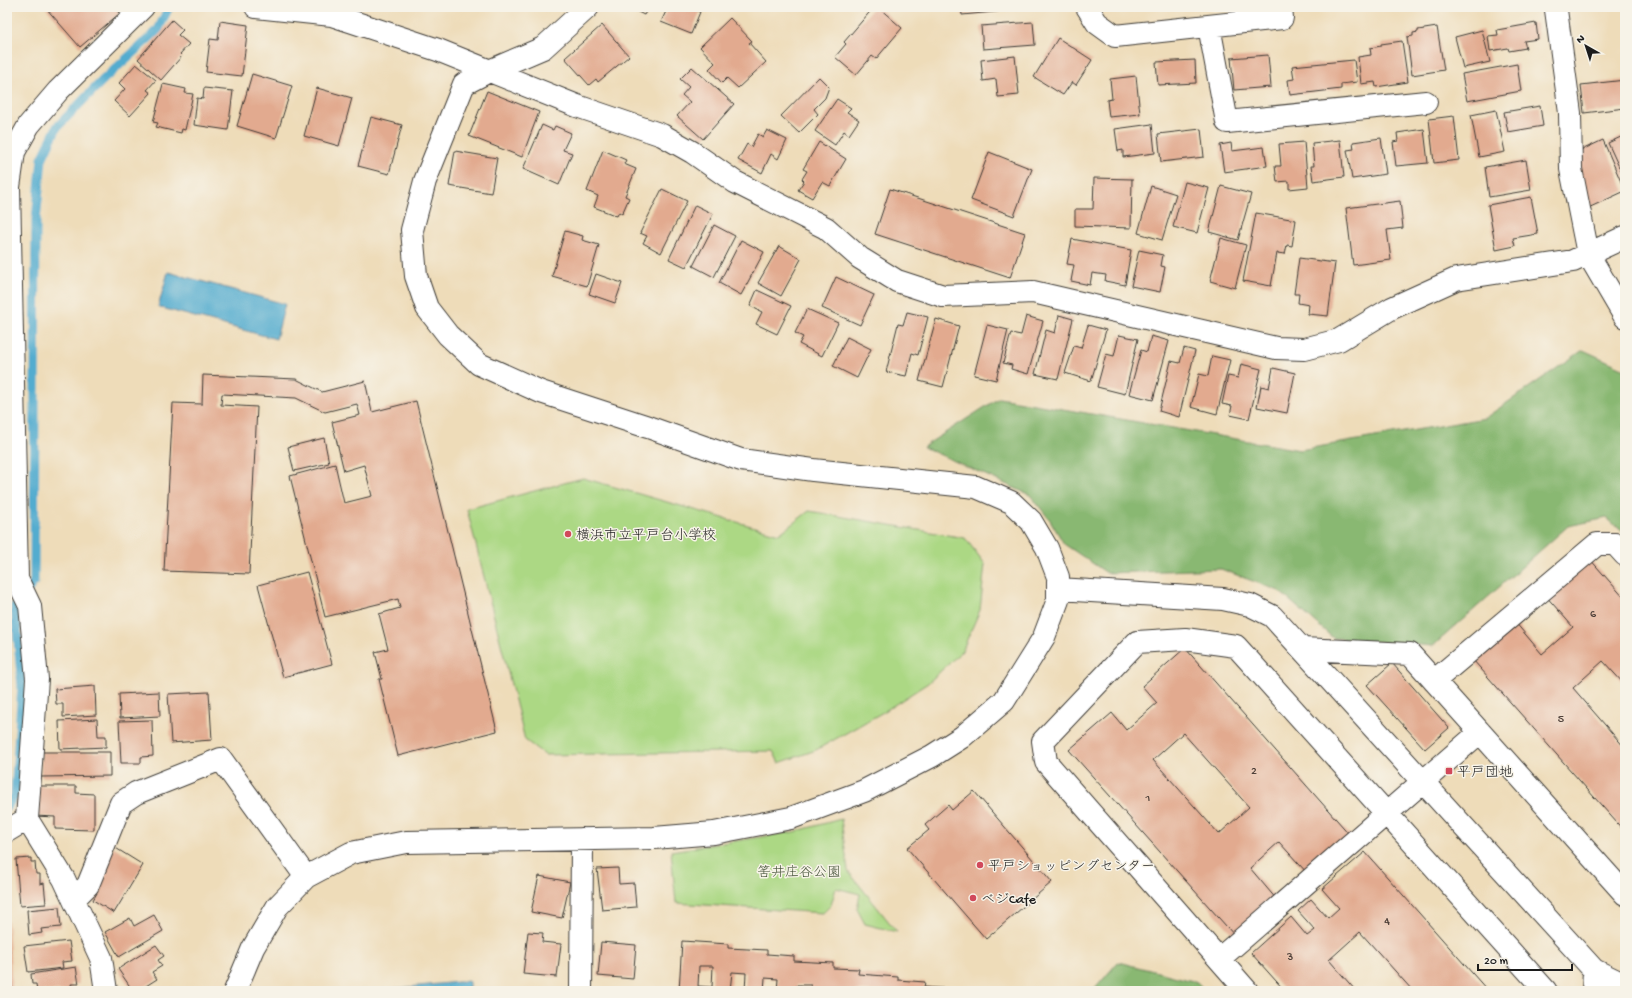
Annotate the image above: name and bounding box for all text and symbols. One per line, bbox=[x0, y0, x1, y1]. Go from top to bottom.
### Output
north arrow bbox=[1566, 26, 1606, 66]
text: N bbox=[1574, 33, 1588, 47]
place label: 横浜市立平戸台小学校 bbox=[576, 528, 716, 545]
marker: 横浜市立平戸台小学校 bbox=[563, 529, 573, 539]
house number: 6 bbox=[1590, 608, 1597, 622]
house number: 5 bbox=[1558, 713, 1564, 727]
house number: 2 bbox=[1251, 765, 1257, 779]
place label: 平戸団地 bbox=[1457, 765, 1513, 782]
marker: 平戸団地 bbox=[1444, 766, 1454, 776]
house number: 1 bbox=[1145, 792, 1151, 806]
place label: 平戸ショッピングセンター bbox=[988, 859, 1155, 876]
marker: 平戸ショッピングセンター bbox=[975, 860, 985, 870]
park label: 筈井庄谷公園 bbox=[757, 865, 841, 882]
place label: ベジCafe bbox=[981, 892, 1037, 909]
marker: ベジCafe bbox=[968, 893, 978, 903]
house number: 4 bbox=[1384, 915, 1390, 929]
scale bar bbox=[1478, 946, 1572, 972]
house number: 3 bbox=[1286, 951, 1293, 965]
text: 20 m bbox=[1484, 955, 1509, 969]

